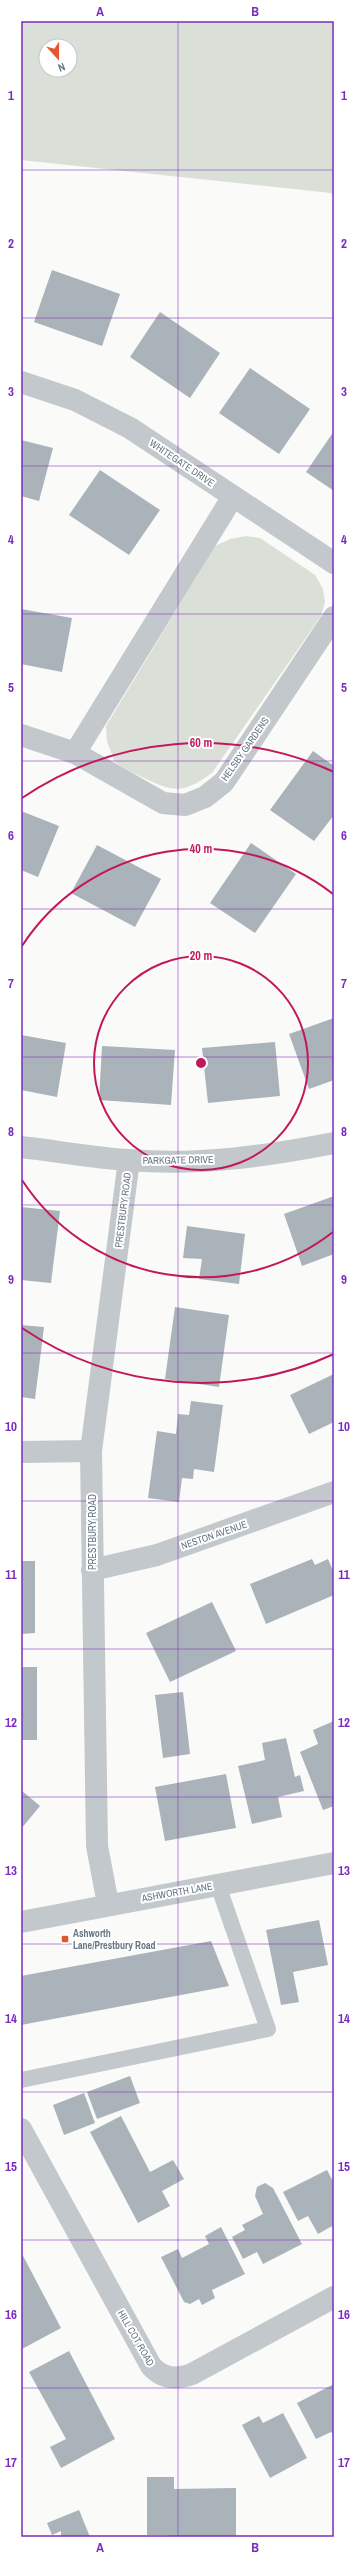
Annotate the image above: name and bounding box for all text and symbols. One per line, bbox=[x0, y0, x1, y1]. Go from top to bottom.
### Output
text: A bbox=[96, 3, 104, 20]
text: B bbox=[251, 3, 259, 20]
north arrow bbox=[38, 38, 78, 78]
text: N bbox=[56, 60, 67, 75]
text: 1 bbox=[8, 87, 14, 104]
text: 1 bbox=[341, 87, 347, 104]
text: 2 bbox=[8, 235, 14, 252]
text: 2 bbox=[341, 235, 347, 252]
text: 3 bbox=[8, 383, 14, 400]
text: 3 bbox=[341, 383, 347, 400]
street label: WHITEGATE DRIVE bbox=[147, 437, 217, 489]
text: 4 bbox=[8, 531, 14, 548]
text: 4 bbox=[341, 531, 347, 548]
text: 5 bbox=[8, 679, 14, 696]
text: 5 bbox=[341, 679, 347, 696]
street label: HELSBY GARDENS bbox=[218, 714, 272, 783]
text: 60 m bbox=[190, 735, 212, 751]
text: 6 bbox=[8, 827, 14, 844]
text: 6 bbox=[341, 827, 347, 844]
text: 40 m bbox=[190, 841, 212, 857]
text: 20 m bbox=[190, 948, 212, 964]
text: 7 bbox=[8, 975, 14, 992]
text: 7 bbox=[341, 975, 347, 992]
centre of rings bbox=[194, 1056, 208, 1070]
text: 8 bbox=[8, 1123, 14, 1140]
text: 8 bbox=[341, 1123, 347, 1140]
street label: PARKGATE DRIVE bbox=[142, 1153, 214, 1167]
street label: PRESTBURY ROAD bbox=[112, 1172, 134, 1248]
text: 9 bbox=[8, 1271, 14, 1288]
text: 9 bbox=[341, 1271, 347, 1288]
text: 10 bbox=[5, 1418, 17, 1435]
text: 10 bbox=[338, 1418, 350, 1435]
street label: PRESTBURY ROAD bbox=[86, 1494, 99, 1570]
street label: NESTON AVENUE bbox=[179, 1518, 249, 1552]
text: 11 bbox=[5, 1566, 17, 1583]
text: 11 bbox=[338, 1566, 350, 1583]
text: 12 bbox=[5, 1714, 17, 1731]
text: 12 bbox=[338, 1714, 350, 1731]
text: 13 bbox=[5, 1862, 17, 1879]
text: 13 bbox=[338, 1862, 350, 1879]
street label: ASHWORTH LANE bbox=[140, 1879, 213, 1905]
place label: Ashworth Lane/Prestbury Road bbox=[73, 1927, 155, 1952]
marker: Ashworth Lane/Prestbury Road bbox=[60, 1934, 70, 1944]
text: 14 bbox=[5, 2010, 17, 2027]
text: 14 bbox=[338, 2010, 350, 2027]
text: 15 bbox=[5, 2158, 17, 2175]
text: 15 bbox=[338, 2158, 350, 2175]
text: 16 bbox=[5, 2306, 17, 2323]
text: 16 bbox=[338, 2306, 350, 2323]
street label: HILL COT ROAD bbox=[115, 2308, 157, 2368]
text: 17 bbox=[5, 2454, 17, 2471]
text: 17 bbox=[338, 2454, 350, 2471]
text: A bbox=[96, 2539, 104, 2556]
text: B bbox=[251, 2539, 259, 2556]

